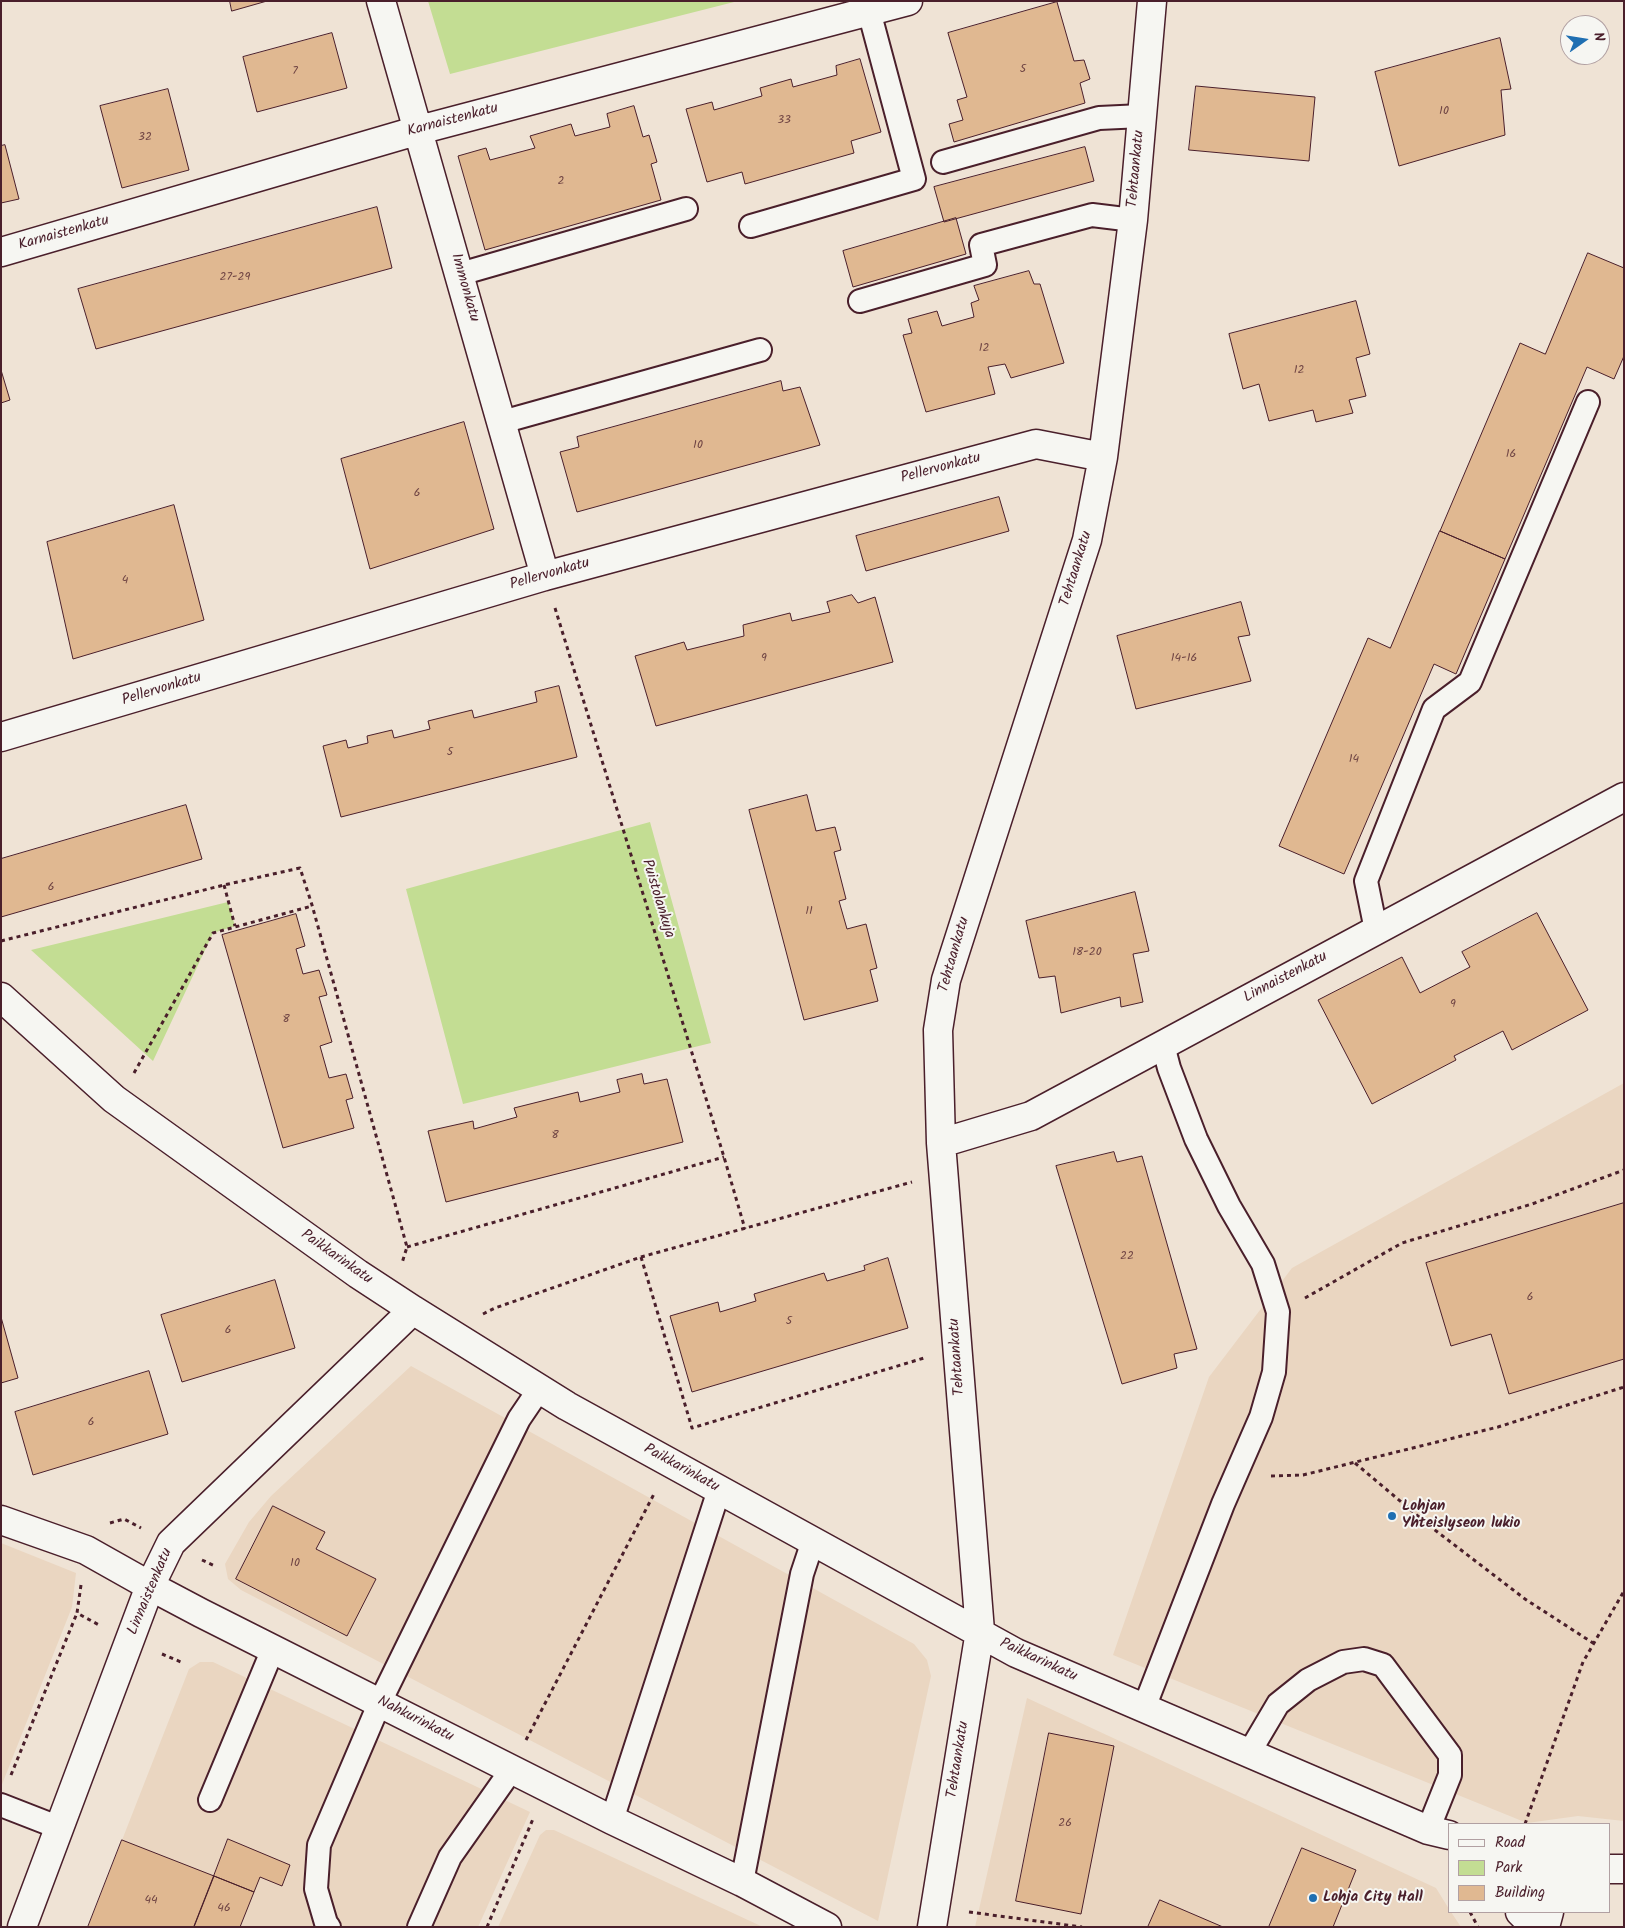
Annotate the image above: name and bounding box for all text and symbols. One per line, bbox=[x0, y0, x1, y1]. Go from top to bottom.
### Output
north arrow bbox=[1560, 15, 1610, 65]
text: N bbox=[1587, 30, 1610, 44]
house number: 5 bbox=[1020, 63, 1026, 77]
house number: 7 bbox=[292, 65, 298, 79]
street label: Karnaistenkatu bbox=[406, 100, 500, 142]
house number: 10 bbox=[1439, 105, 1449, 119]
house number: 33 bbox=[777, 114, 791, 128]
street label: Tehtaankatu bbox=[1125, 129, 1149, 209]
house number: 32 bbox=[138, 131, 152, 145]
house number: 2 bbox=[558, 175, 564, 189]
street label: Karnaistenkatu bbox=[17, 212, 111, 256]
street label: Immonkatu bbox=[446, 252, 482, 324]
house number: 27-29 bbox=[220, 271, 250, 285]
house number: 12 bbox=[979, 342, 989, 356]
house number: 12 bbox=[1294, 364, 1304, 378]
house number: 10 bbox=[693, 439, 703, 453]
house number: 16 bbox=[1506, 448, 1516, 462]
street label: Pellervonkatu bbox=[899, 450, 983, 488]
house number: 6 bbox=[414, 487, 420, 501]
street label: Tehtaankatu bbox=[1057, 529, 1097, 609]
street label: Pellervonkatu bbox=[508, 555, 592, 595]
house number: 4 bbox=[122, 574, 128, 588]
house number: 9 bbox=[761, 652, 767, 666]
house number: 14-16 bbox=[1171, 652, 1197, 666]
street label: Pellervonkatu bbox=[120, 669, 204, 711]
house number: 5 bbox=[447, 746, 453, 760]
house number: 14 bbox=[1349, 753, 1359, 767]
street label: Puistolankuja bbox=[636, 857, 678, 941]
house number: 6 bbox=[48, 881, 54, 895]
house number: 11 bbox=[805, 905, 813, 919]
street label: Tehtaankatu bbox=[936, 915, 974, 995]
house number: 18-20 bbox=[1072, 946, 1102, 960]
street label: Linnaistenkatu bbox=[1241, 948, 1331, 1008]
house number: 9 bbox=[1450, 998, 1456, 1012]
house number: 8 bbox=[282, 1013, 290, 1027]
house number: 8 bbox=[551, 1129, 559, 1143]
street label: Paikkarinkatu bbox=[297, 1227, 375, 1289]
house number: 22 bbox=[1120, 1250, 1134, 1264]
house number: 6 bbox=[1527, 1291, 1533, 1305]
house number: 5 bbox=[786, 1315, 792, 1329]
street label: Tehtaankatu bbox=[946, 1318, 970, 1396]
house number: 6 bbox=[225, 1324, 231, 1338]
house number: 6 bbox=[88, 1416, 94, 1430]
street label: Paikkarinkatu bbox=[640, 1441, 722, 1497]
place label: Lohjan Yhteislyseon lukio bbox=[1402, 1498, 1520, 1533]
marker: Lohjan Yhteislyseon lukio bbox=[1386, 1510, 1398, 1522]
street label: Linnaistenkatu bbox=[125, 1546, 177, 1638]
house number: 10 bbox=[290, 1557, 300, 1571]
street label: Paikkarinkatu bbox=[996, 1635, 1080, 1687]
street label: Nahkurinkatu bbox=[374, 1693, 456, 1747]
street label: Tehtaankatu bbox=[944, 1720, 974, 1800]
house number: 26 bbox=[1058, 1817, 1072, 1831]
legend bbox=[1448, 1823, 1610, 1913]
text: Road bbox=[1495, 1831, 1525, 1855]
text: Park bbox=[1495, 1856, 1522, 1880]
text: Building bbox=[1495, 1881, 1545, 1905]
place label: Lohja City Hall bbox=[1323, 1889, 1423, 1907]
marker: Lohja City Hall bbox=[1307, 1892, 1319, 1904]
house number: 44 bbox=[144, 1894, 158, 1908]
house number: 46 bbox=[217, 1902, 231, 1916]

